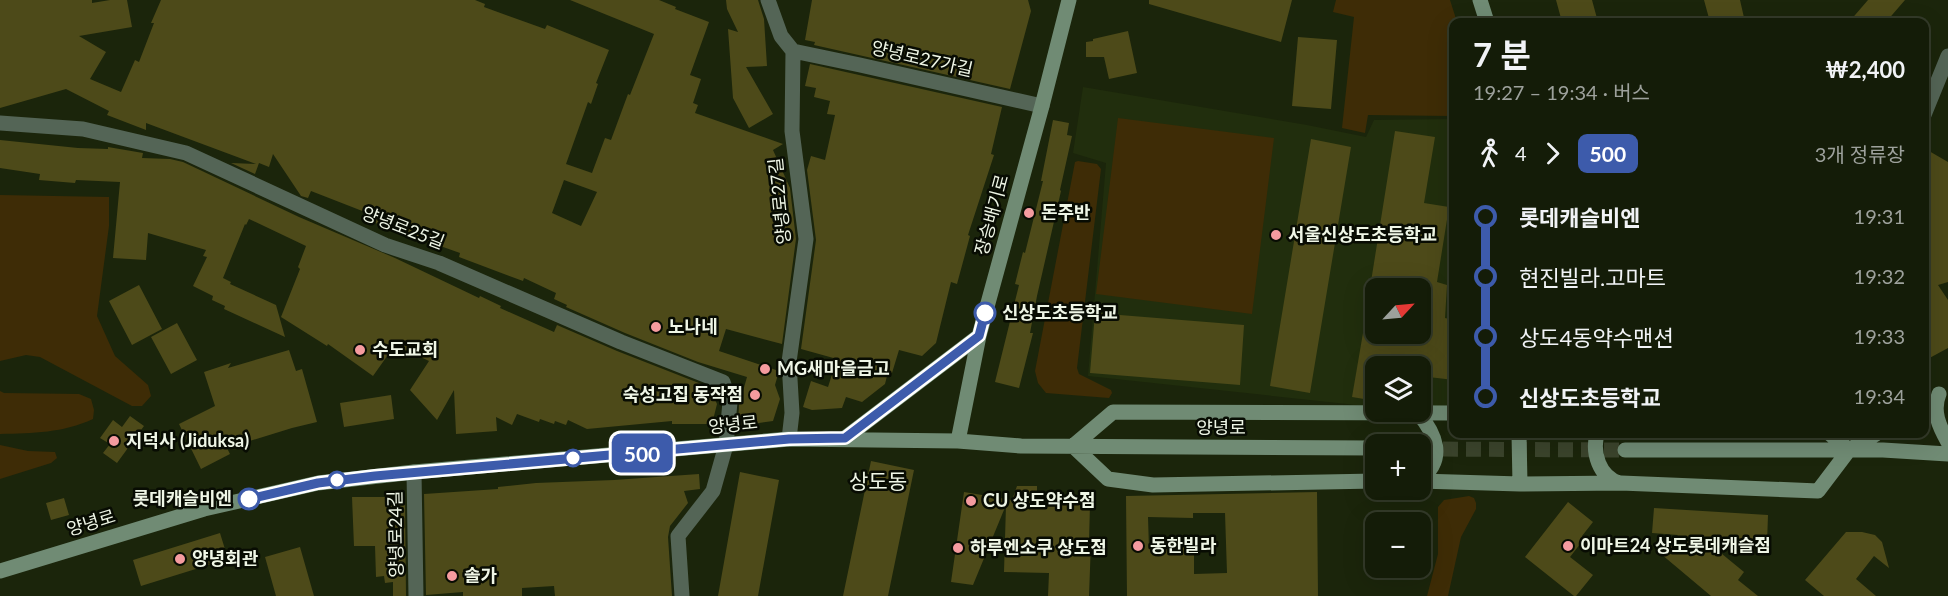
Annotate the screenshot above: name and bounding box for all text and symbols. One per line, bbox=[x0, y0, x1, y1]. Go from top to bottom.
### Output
text: 7 분 bbox=[1473, 34, 1531, 74]
street label: 양녕로27가길 bbox=[869, 36, 975, 80]
text: ₩2,400 bbox=[1825, 56, 1905, 83]
text: 19:27 – 19:34 · 버스 bbox=[1473, 80, 1650, 104]
icon: walk bbox=[1473, 137, 1506, 170]
icon: forward bbox=[1536, 137, 1569, 170]
text: 4 bbox=[1515, 141, 1527, 165]
text: 500 bbox=[1590, 141, 1626, 166]
text: 3개 정류장 bbox=[1815, 142, 1905, 166]
street label: 양녕로27길 bbox=[764, 157, 794, 246]
street label: 장승배기로 bbox=[970, 172, 1012, 258]
street label: 양녕로25길 bbox=[359, 201, 448, 253]
place label: 돈주반 bbox=[1041, 201, 1091, 223]
text: 롯데캐슬비엔 bbox=[1519, 204, 1640, 231]
text: 19:31 bbox=[1854, 204, 1905, 228]
marker: 돈주반 bbox=[1022, 206, 1036, 220]
place label: 서울신상도초등학교 bbox=[1288, 223, 1437, 245]
marker: 서울신상도초등학교 bbox=[1269, 228, 1283, 242]
text: 현진빌라.고마트 bbox=[1519, 264, 1666, 291]
text: 19:32 bbox=[1854, 264, 1905, 288]
north arrow bbox=[1365, 278, 1431, 344]
map controls bbox=[1365, 278, 1431, 578]
place label: 신상도초등학교 bbox=[1002, 301, 1118, 323]
marker: 신상도초등학교 bbox=[974, 302, 996, 324]
place label: 노나네 bbox=[668, 315, 718, 337]
marker: 노나네 bbox=[649, 320, 663, 334]
text: 상도4동약수맨션 bbox=[1519, 324, 1673, 351]
text: 19:33 bbox=[1854, 324, 1905, 348]
place label: 수도교회 bbox=[372, 338, 438, 360]
marker: 수도교회 bbox=[353, 343, 367, 357]
button: layers bbox=[1365, 356, 1431, 422]
place label: MG새마을금고 bbox=[777, 357, 890, 379]
marker: MG새마을금고 bbox=[758, 362, 772, 376]
place label: 숙성고집 동작점 bbox=[623, 383, 743, 405]
text: 신상도초등학교 bbox=[1519, 384, 1661, 411]
text: 19:34 bbox=[1854, 384, 1905, 408]
marker: 숙성고집 동작점 bbox=[748, 388, 762, 402]
street label: 양녕로 bbox=[707, 410, 759, 438]
street label: 양녕로 bbox=[1196, 416, 1246, 438]
place label: 지덕사 (Jiduksa) bbox=[126, 429, 249, 451]
marker: 지덕사 (Jiduksa) bbox=[107, 434, 121, 448]
line badge: 500 bbox=[608, 434, 676, 472]
button: + bbox=[1365, 434, 1431, 500]
text: 500 bbox=[624, 441, 660, 466]
unlabelled marker bbox=[564, 449, 582, 467]
district label: 상도동 bbox=[849, 468, 907, 493]
unlabelled marker bbox=[328, 471, 346, 489]
place label: 롯데캐슬비엔 bbox=[133, 487, 232, 509]
marker: 롯데캐슬비엔 bbox=[238, 488, 260, 510]
place label: CU 상도약수점 bbox=[983, 489, 1095, 511]
street label: 양녕로24길 bbox=[383, 490, 407, 578]
marker: CU 상도약수점 bbox=[964, 494, 978, 508]
street label: 양녕로 bbox=[64, 504, 118, 540]
button: − bbox=[1365, 512, 1431, 578]
place label: 동한빌라 bbox=[1150, 534, 1217, 556]
place label: 이마트24 상도롯데캐슬점 bbox=[1580, 534, 1771, 556]
place label: 하루엔소쿠 상도점 bbox=[970, 536, 1107, 558]
marker: 동한빌라 bbox=[1131, 539, 1145, 553]
marker: 이마트24 상도롯데캐슬점 bbox=[1561, 539, 1575, 553]
marker: 하루엔소쿠 상도점 bbox=[951, 541, 965, 555]
place label: 양녕회관 bbox=[192, 547, 259, 569]
marker: 양녕회관 bbox=[173, 552, 187, 566]
place label: 솔가 bbox=[464, 564, 498, 586]
marker: 솔가 bbox=[445, 569, 459, 583]

